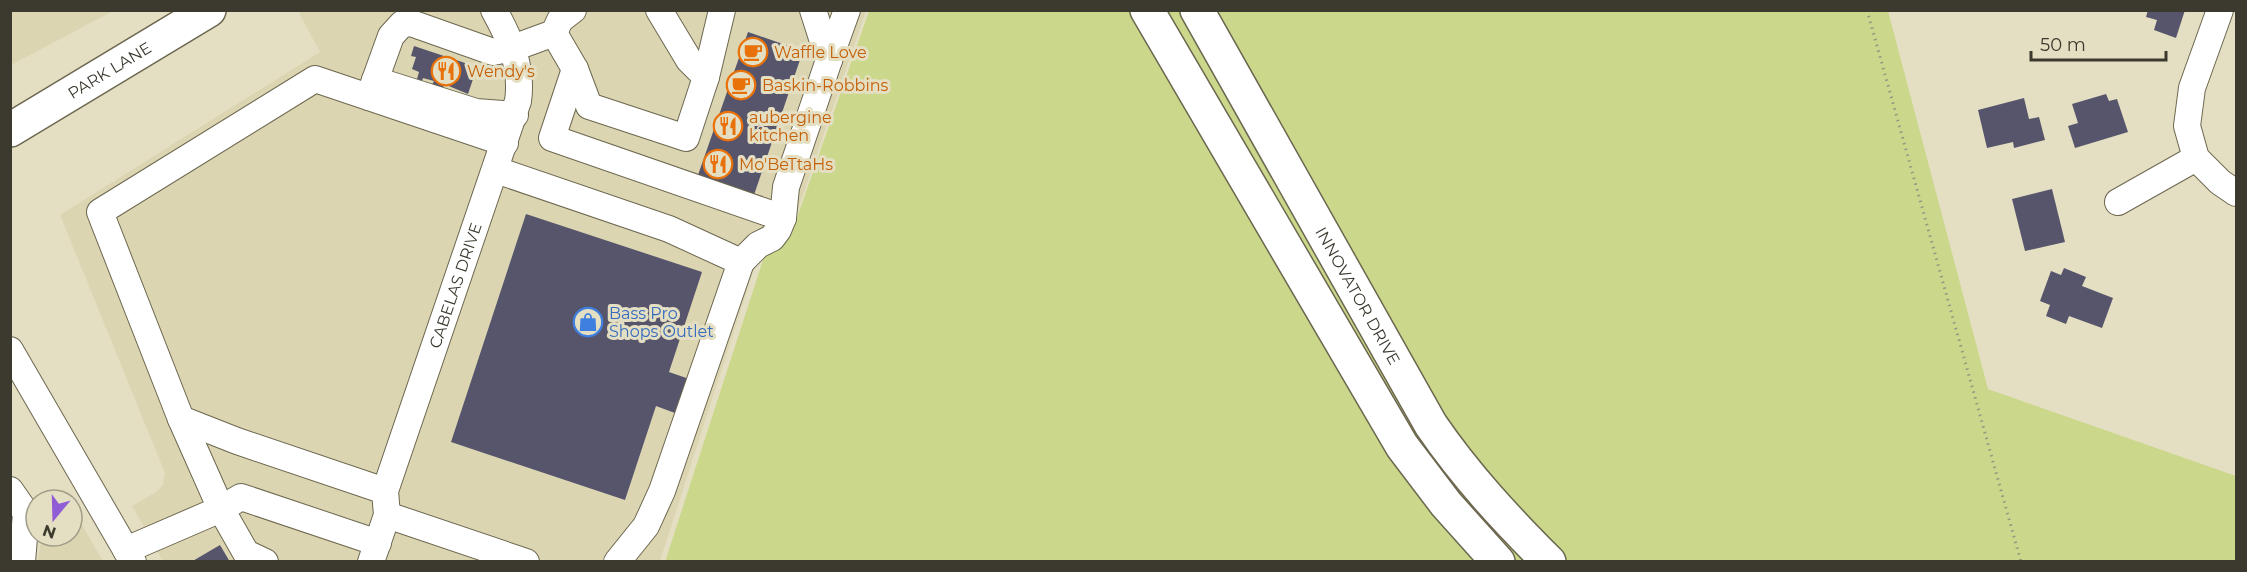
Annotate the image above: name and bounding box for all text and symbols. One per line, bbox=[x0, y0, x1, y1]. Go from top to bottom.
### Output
scale bar bbox=[2031, 24, 2166, 62]
text: 50 m bbox=[2040, 34, 2086, 56]
cafe icon: Waffle Love bbox=[737, 36, 769, 68]
street label: PARK LANE bbox=[64, 38, 155, 103]
place label: Waffle Love bbox=[774, 43, 867, 62]
restaurant icon: Wendy's bbox=[430, 55, 462, 87]
place label: Wendy's bbox=[467, 62, 535, 81]
cafe icon: Baskin-Robbins bbox=[725, 69, 757, 101]
place label: Baskin-Robbins bbox=[762, 76, 889, 95]
place label: aubergine kitchen bbox=[749, 108, 832, 145]
restaurant icon: aubergine kitchen bbox=[712, 110, 744, 142]
restaurant icon: Mo'BeTtaHs bbox=[702, 148, 734, 180]
place label: Mo'BeTtaHs bbox=[739, 155, 833, 174]
street label: CABELAS DRIVE bbox=[425, 220, 485, 351]
street label: INNOVATOR DRIVE bbox=[1312, 224, 1404, 368]
place label: Bass Pro Shops Outlet bbox=[609, 304, 714, 341]
shop icon: Bass Pro Shops Outlet bbox=[572, 306, 604, 338]
north arrow bbox=[24, 488, 84, 548]
text: N bbox=[40, 521, 58, 543]

